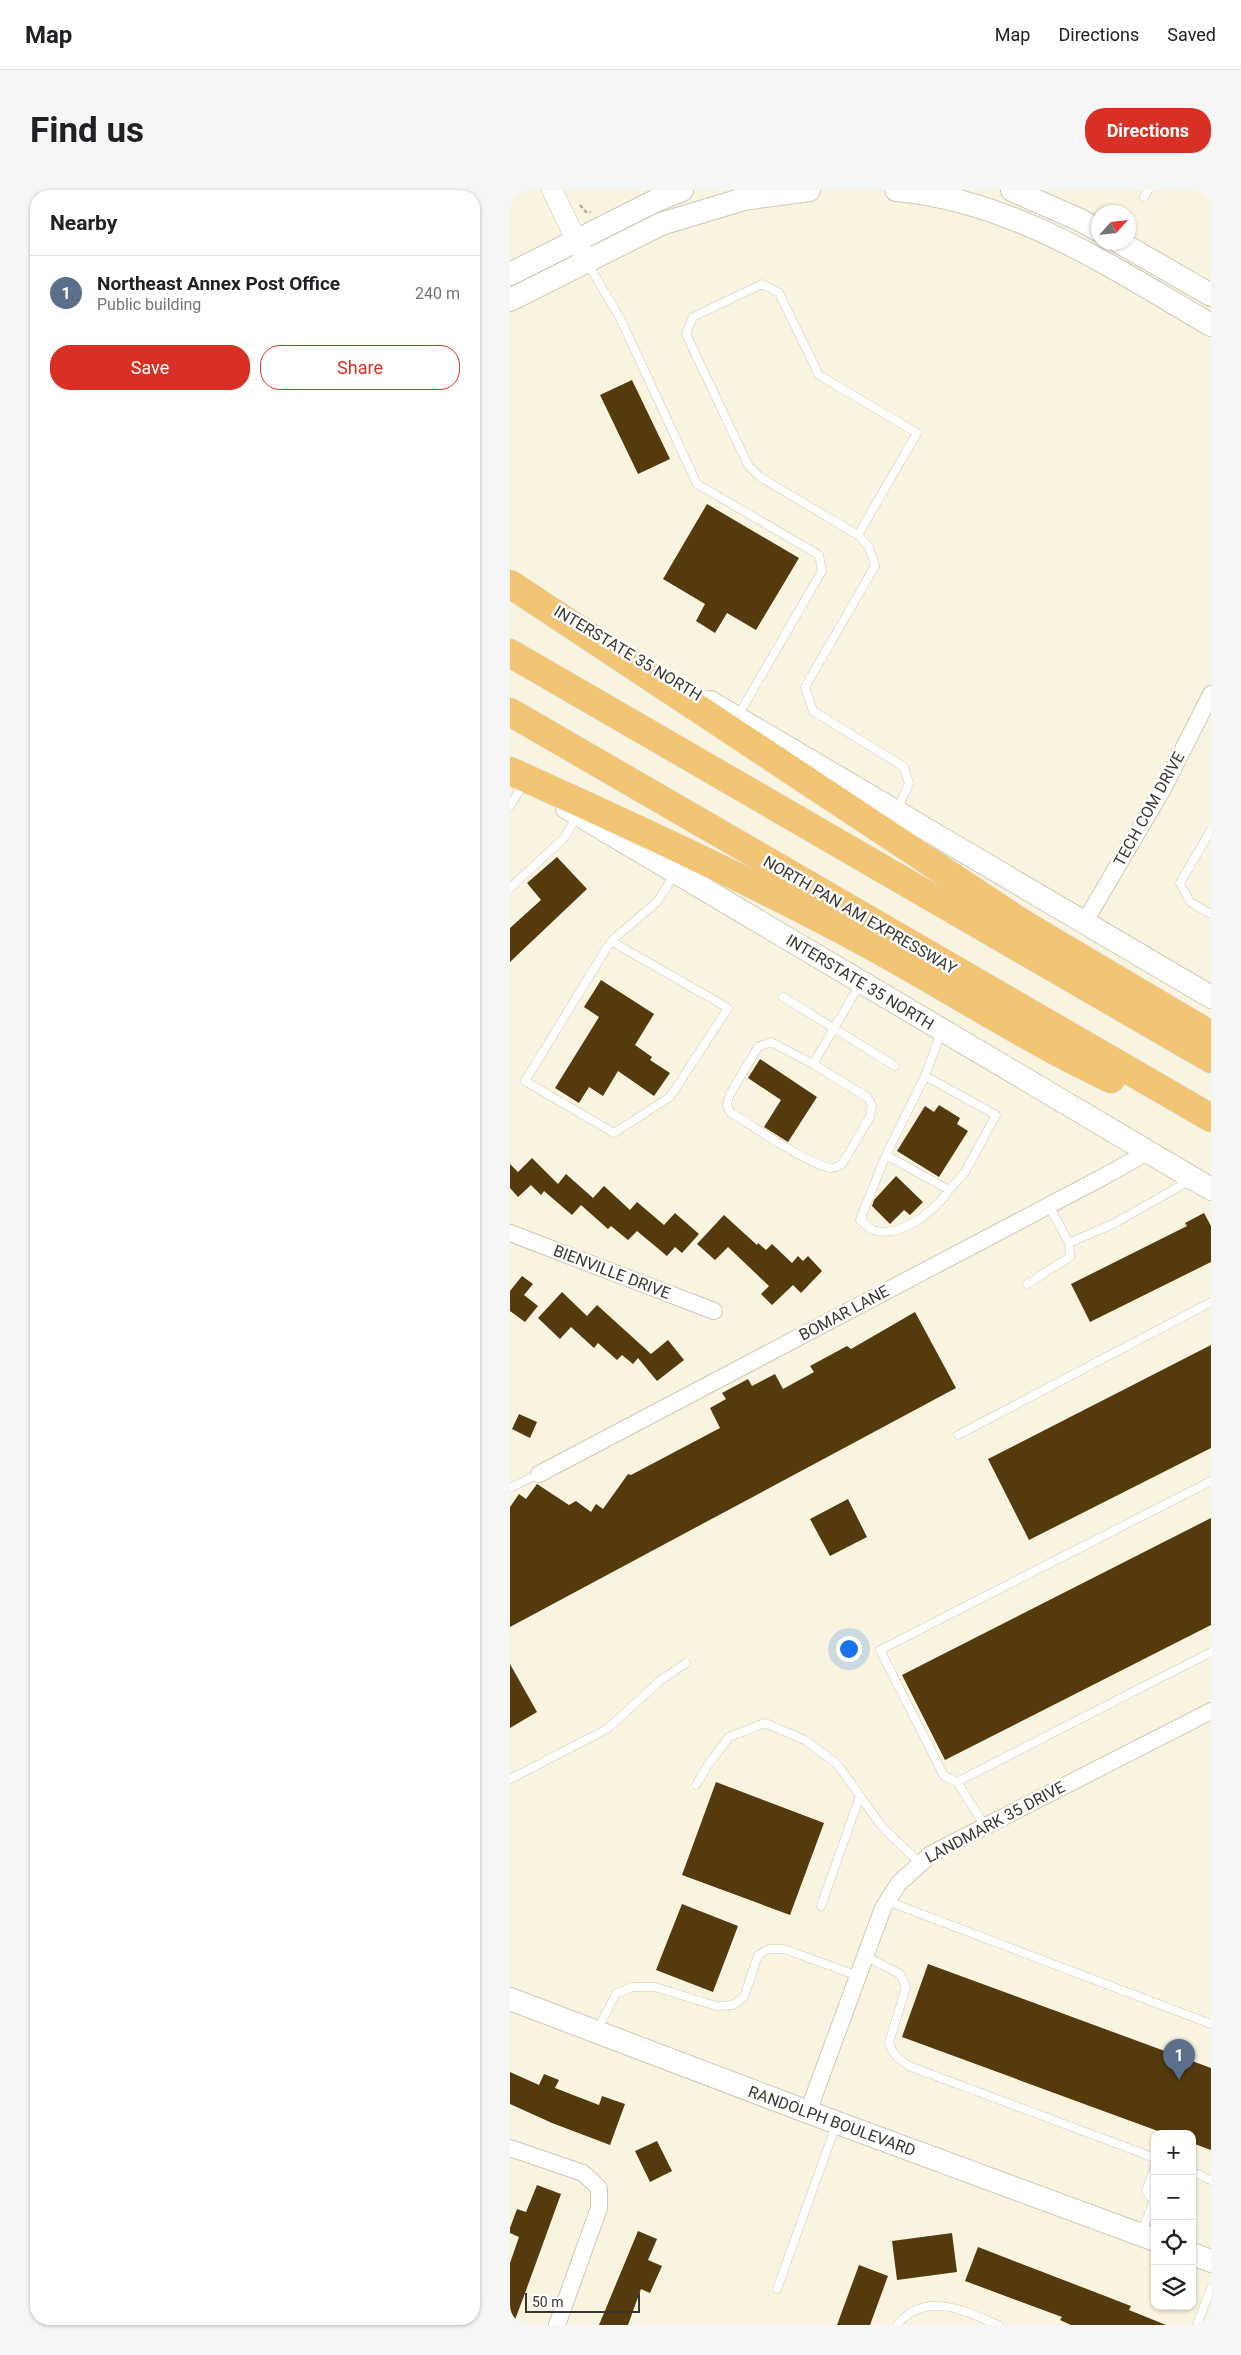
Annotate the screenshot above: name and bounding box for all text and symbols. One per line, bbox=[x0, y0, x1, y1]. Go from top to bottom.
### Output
text: Map bbox=[25, 21, 72, 49]
text: Map bbox=[995, 24, 1030, 45]
text: Directions bbox=[1058, 24, 1139, 45]
text: Saved bbox=[1167, 24, 1216, 45]
button: Directions bbox=[1085, 108, 1211, 153]
text: Find us bbox=[30, 110, 144, 151]
north arrow bbox=[1091, 205, 1136, 250]
text: Nearby bbox=[50, 211, 117, 235]
text: Northeast Annex Post Office bbox=[97, 272, 340, 295]
text: 1 bbox=[61, 284, 71, 303]
text: 240 m bbox=[415, 284, 460, 303]
text: Public building bbox=[97, 295, 201, 314]
button: Save bbox=[50, 345, 250, 390]
button: Share bbox=[260, 345, 460, 390]
street label: INTERSTATE 35 NORTH bbox=[551, 601, 705, 705]
street label: TECH COM DRIVE bbox=[1110, 749, 1188, 869]
street label: NORTH PAN AM EXPRESSWAY bbox=[760, 852, 960, 978]
street label: INTERSTATE 35 NORTH bbox=[783, 930, 937, 1034]
street label: BIENVILLE DRIVE bbox=[551, 1241, 673, 1303]
street label: BOMAR LANE bbox=[796, 1281, 892, 1345]
your location bbox=[836, 1636, 862, 1662]
street label: LANDMARK 35 DRIVE bbox=[922, 1777, 1068, 1867]
pin: 1 bbox=[1163, 2039, 1195, 2080]
street label: RANDOLPH BOULEVARD bbox=[746, 2082, 918, 2160]
map controls bbox=[1151, 2130, 1196, 2310]
button: + bbox=[1151, 2130, 1196, 2175]
button: − bbox=[1151, 2175, 1196, 2220]
button: locate bbox=[1151, 2220, 1196, 2265]
button: layers bbox=[1151, 2265, 1196, 2310]
scale bar bbox=[525, 2290, 640, 2313]
text: 50 m bbox=[532, 2294, 564, 2310]

